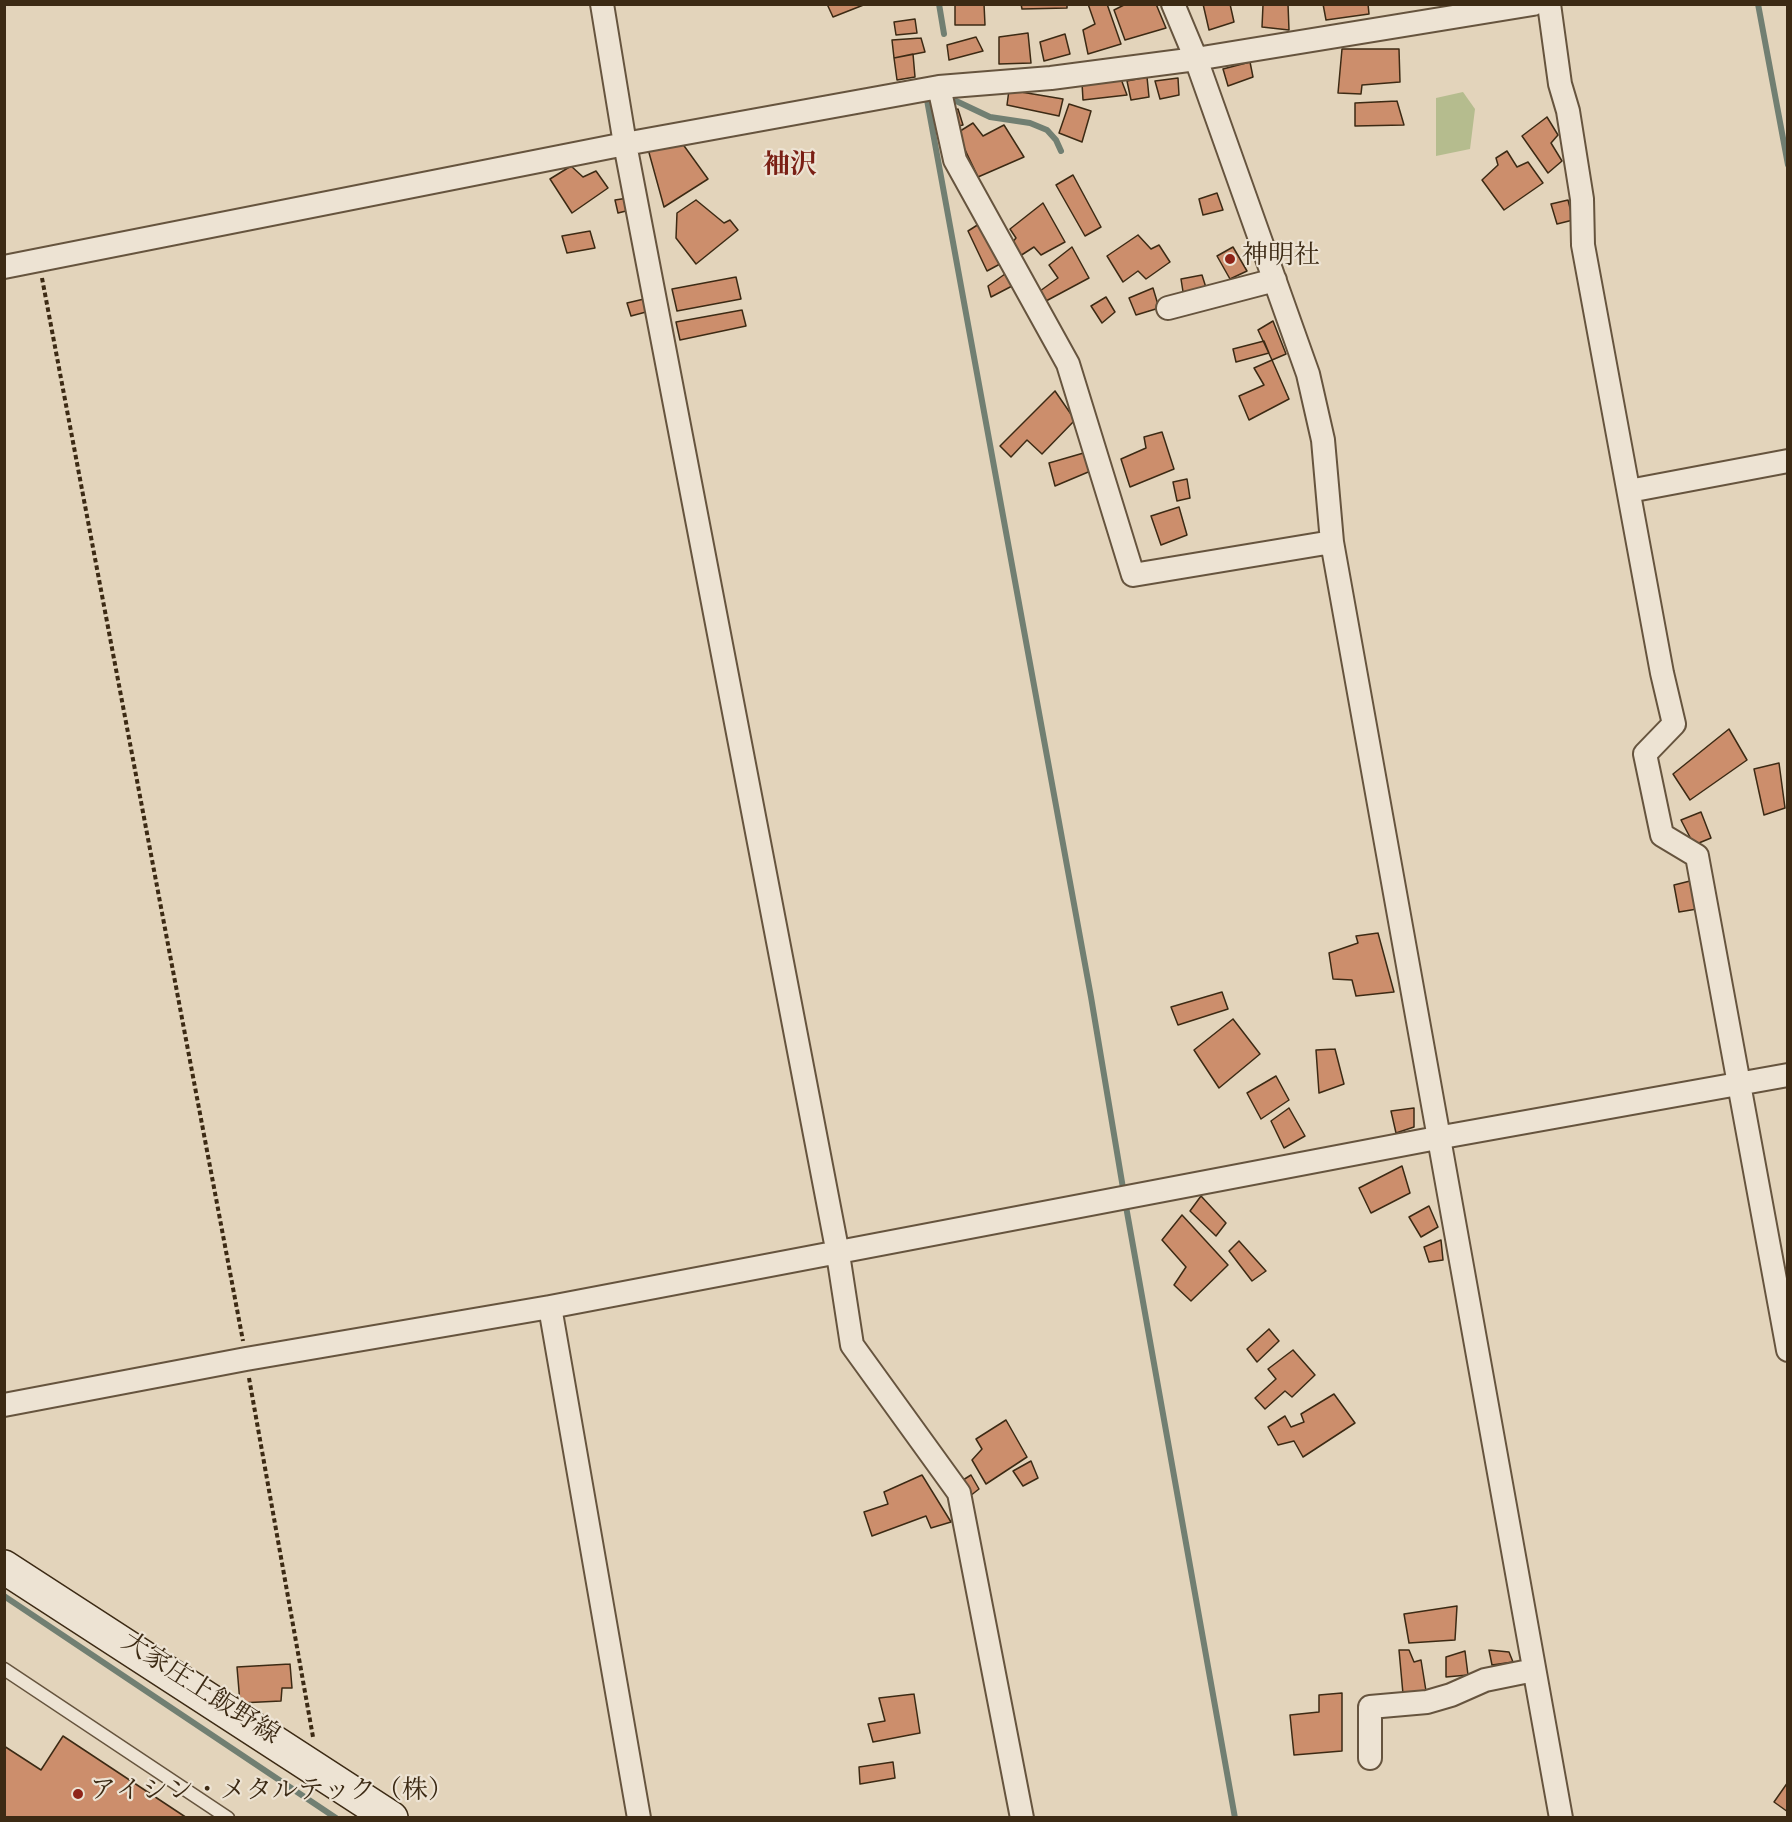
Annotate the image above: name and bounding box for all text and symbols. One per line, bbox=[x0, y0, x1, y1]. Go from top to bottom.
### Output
district label: 袖沢 bbox=[763, 152, 817, 184]
place label: 神明社 bbox=[1242, 243, 1320, 275]
marker: 神明社 bbox=[1223, 252, 1237, 266]
street label: 大家庄上飯野線 bbox=[114, 1628, 284, 1754]
place label: アイシン・メタルテック（株） bbox=[90, 1778, 454, 1810]
marker: アイシン・メタルテック（株） bbox=[71, 1787, 85, 1801]

